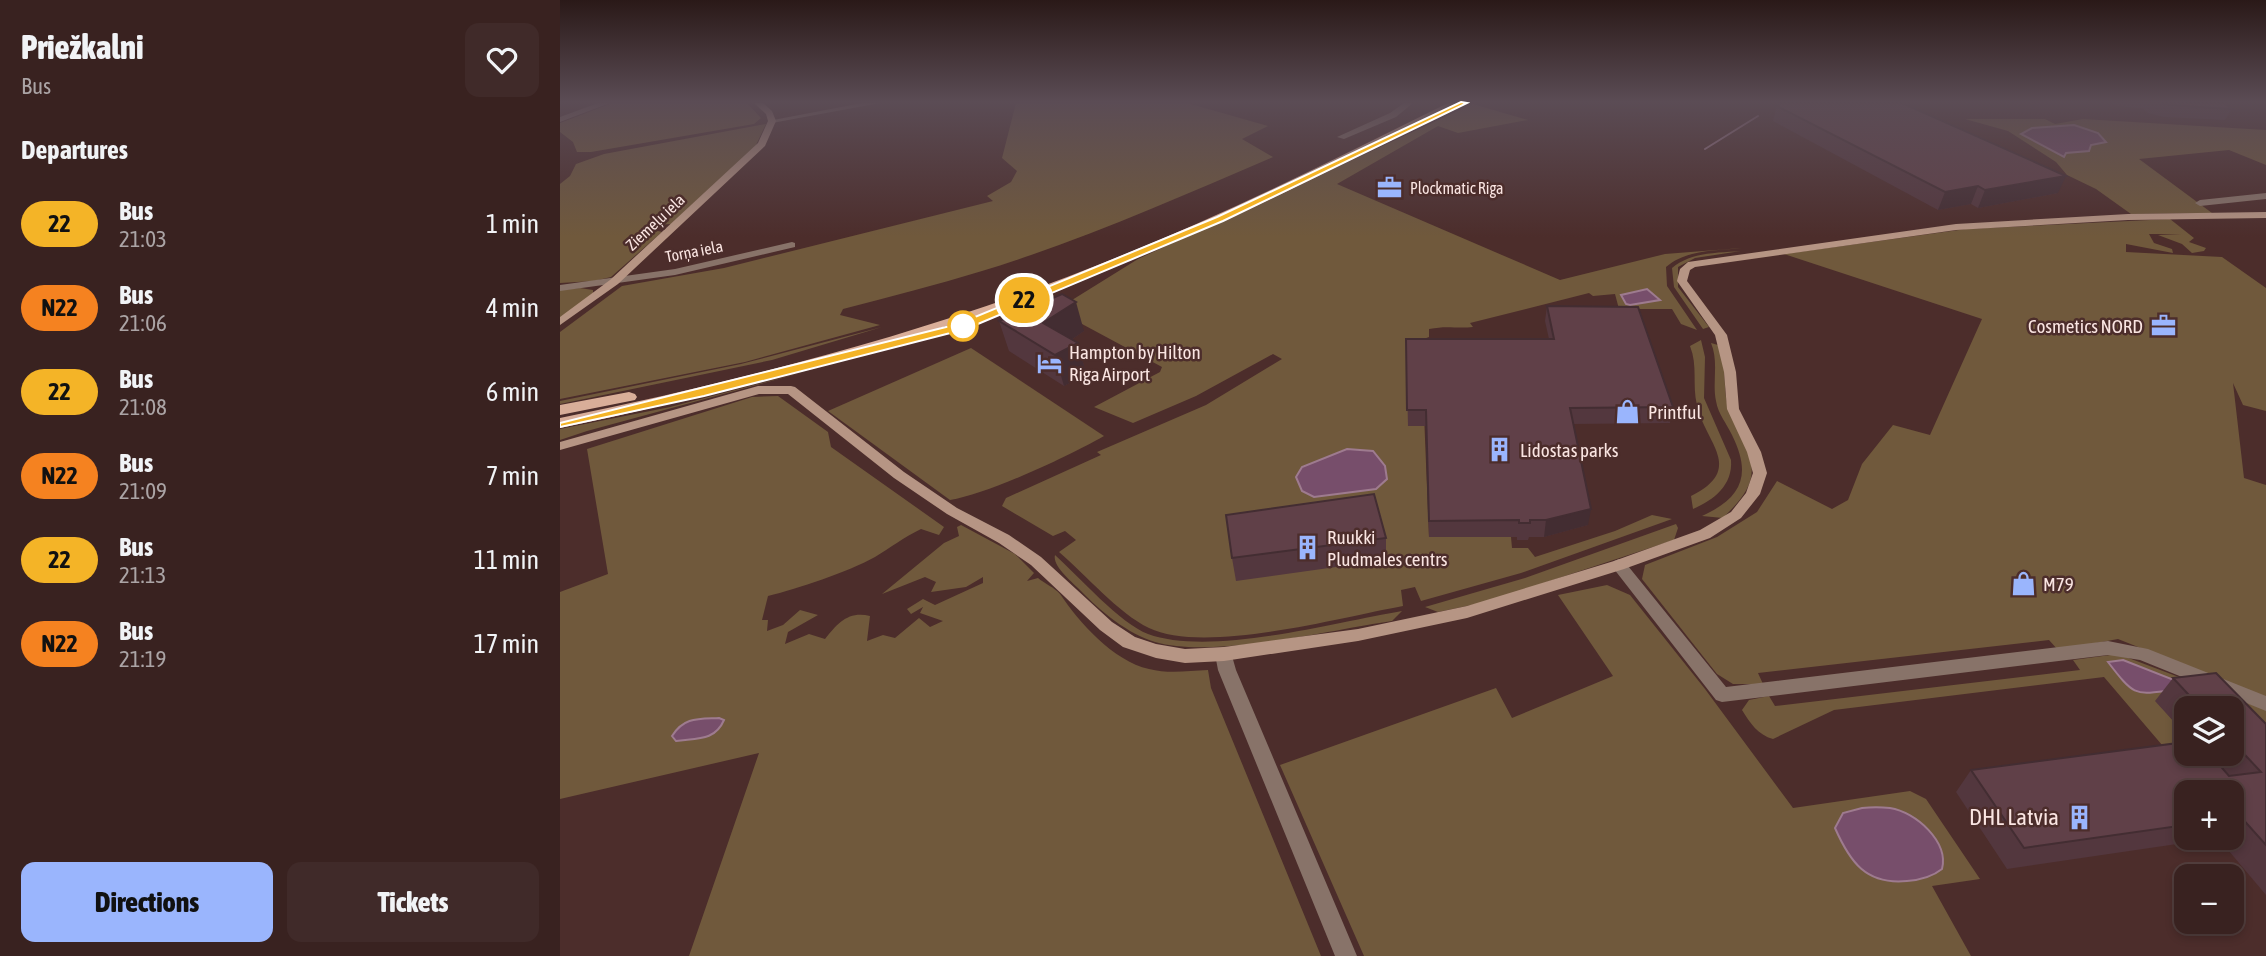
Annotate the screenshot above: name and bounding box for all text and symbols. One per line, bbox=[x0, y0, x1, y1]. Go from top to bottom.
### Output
button: heart bbox=[465, 23, 539, 97]
text: Priežkalni bbox=[21, 28, 144, 66]
text: Bus bbox=[21, 73, 51, 99]
text: Departures bbox=[21, 135, 128, 165]
office icon: Plockmatic Riga bbox=[1376, 174, 1404, 202]
place label: Plockmatic Riga bbox=[1410, 179, 1503, 198]
street label: Ziemeļu iela bbox=[622, 190, 689, 254]
text: Bus bbox=[119, 196, 153, 226]
text: 1 min bbox=[486, 209, 539, 239]
text: 22 bbox=[48, 210, 71, 237]
text: 21:03 bbox=[119, 226, 167, 252]
street label: Torņa iela bbox=[664, 237, 725, 266]
line badge: 22 bbox=[993, 277, 1056, 323]
text: Bus bbox=[119, 280, 153, 310]
text: 22 bbox=[1013, 286, 1035, 313]
text: 4 min bbox=[486, 293, 539, 323]
text: N22 bbox=[41, 294, 78, 321]
text: 21:06 bbox=[119, 310, 167, 336]
unlabelled marker bbox=[948, 311, 978, 341]
office icon: Cosmetics NORD bbox=[2149, 312, 2177, 340]
place label: Cosmetics NORD bbox=[2028, 315, 2143, 337]
place label: Hampton by Hilton Riga Airport bbox=[1069, 341, 1201, 385]
hotel icon: Hampton by Hilton Riga Airport bbox=[1035, 349, 1063, 377]
text: Bus bbox=[119, 364, 153, 394]
text: 6 min bbox=[486, 377, 539, 407]
text: 22 bbox=[48, 378, 71, 405]
text: 21:08 bbox=[119, 394, 167, 420]
shop icon: Printful bbox=[1614, 398, 1642, 426]
place label: Printful bbox=[1648, 401, 1701, 423]
building icon: Lidostas parks bbox=[1486, 436, 1514, 464]
place label: Lidostas parks bbox=[1520, 439, 1619, 461]
text: Bus bbox=[119, 448, 153, 478]
text: 7 min bbox=[486, 461, 539, 491]
text: N22 bbox=[41, 462, 78, 489]
text: 21:09 bbox=[119, 478, 167, 504]
place label: Ruukki Pludmales centrs bbox=[1327, 526, 1448, 570]
text: Bus bbox=[119, 532, 153, 562]
building icon: Ruukki Pludmales centrs bbox=[1293, 534, 1321, 562]
text: 11 min bbox=[474, 545, 539, 575]
text: 22 bbox=[48, 546, 71, 573]
text: 21:13 bbox=[119, 562, 166, 588]
shop icon: M79 bbox=[2009, 570, 2037, 598]
place label: M79 bbox=[2043, 573, 2074, 595]
text: Bus bbox=[119, 616, 153, 646]
text: 17 min bbox=[474, 629, 539, 659]
text: N22 bbox=[41, 630, 78, 657]
text: 21:19 bbox=[119, 646, 166, 672]
map controls bbox=[2174, 696, 2244, 934]
button: layers bbox=[2174, 696, 2244, 766]
button: + bbox=[2174, 780, 2244, 850]
building icon: DHL Latvia bbox=[2065, 803, 2093, 831]
place label: DHL Latvia bbox=[1969, 804, 2059, 830]
button: Directions bbox=[21, 862, 273, 942]
button: Tickets bbox=[287, 862, 539, 942]
button: − bbox=[2174, 864, 2244, 934]

